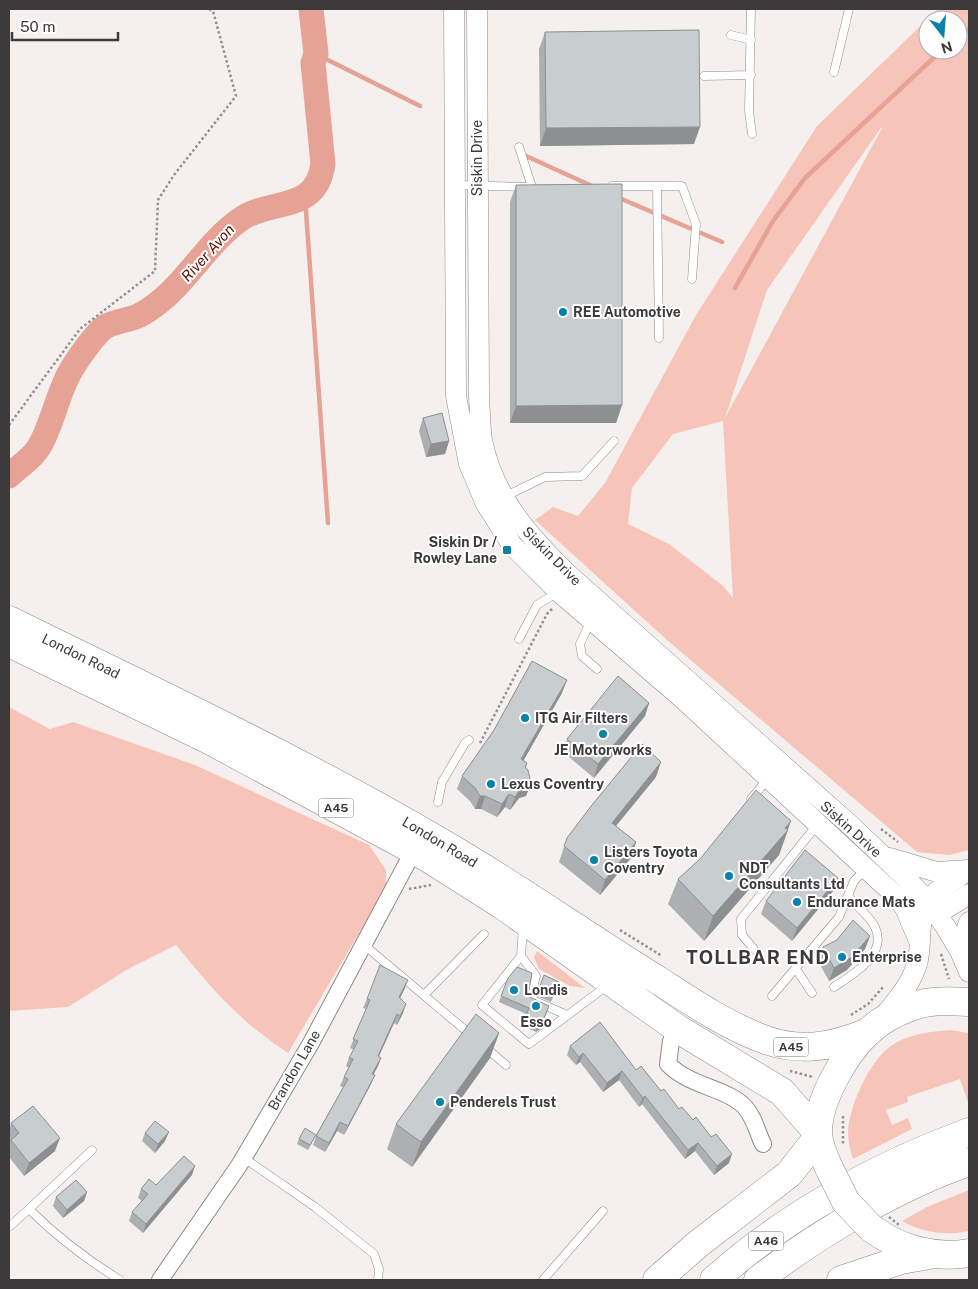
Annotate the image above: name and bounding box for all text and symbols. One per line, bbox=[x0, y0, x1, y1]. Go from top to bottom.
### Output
scale bar bbox=[12, 10, 119, 42]
north arrow bbox=[918, 10, 968, 60]
text: 50 m bbox=[20, 18, 55, 35]
text: N bbox=[939, 38, 954, 57]
street label: Siskin Drive bbox=[469, 120, 485, 196]
water label: River Avon bbox=[178, 221, 238, 285]
place label: REE Automotive bbox=[573, 304, 681, 320]
marker: REE Automotive bbox=[557, 306, 569, 318]
street label: Siskin Drive bbox=[519, 523, 585, 589]
place label: Siskin Dr / Rowley Lane bbox=[413, 534, 498, 566]
marker: Siskin Dr / Rowley Lane bbox=[501, 544, 513, 556]
street label: London Road bbox=[39, 630, 123, 682]
place label: ITG Air Filters bbox=[535, 710, 628, 726]
marker: ITG Air Filters bbox=[519, 712, 531, 724]
marker: JE Motorworks bbox=[597, 728, 609, 740]
place label: JE Motorworks bbox=[554, 742, 652, 758]
place label: Lexus Coventry bbox=[501, 776, 604, 792]
marker: Lexus Coventry bbox=[485, 778, 497, 790]
road number: A45 bbox=[318, 798, 354, 818]
street label: Siskin Drive bbox=[817, 798, 885, 861]
street label: London Road bbox=[400, 813, 480, 871]
place label: Listers Toyota Coventry bbox=[604, 844, 698, 876]
marker: Listers Toyota Coventry bbox=[588, 854, 600, 866]
place label: NDT Consultants Ltd bbox=[739, 860, 845, 892]
marker: NDT Consultants Ltd bbox=[723, 870, 735, 882]
place label: Endurance Mats bbox=[807, 894, 915, 910]
marker: Endurance Mats bbox=[791, 896, 803, 908]
district label: TOLLBAR END bbox=[686, 946, 830, 968]
place label: Enterprise bbox=[852, 949, 922, 965]
marker: Enterprise bbox=[836, 951, 848, 963]
place label: Londis bbox=[524, 982, 568, 998]
marker: Londis bbox=[508, 984, 520, 996]
marker: Esso bbox=[530, 1000, 542, 1012]
place label: Esso bbox=[520, 1014, 552, 1030]
street label: Brandon Lane bbox=[265, 1027, 323, 1113]
road number: A45 bbox=[774, 1038, 808, 1056]
place label: Penderels Trust bbox=[450, 1094, 556, 1110]
marker: Penderels Trust bbox=[434, 1096, 446, 1108]
road number: A46 bbox=[748, 1232, 784, 1250]

